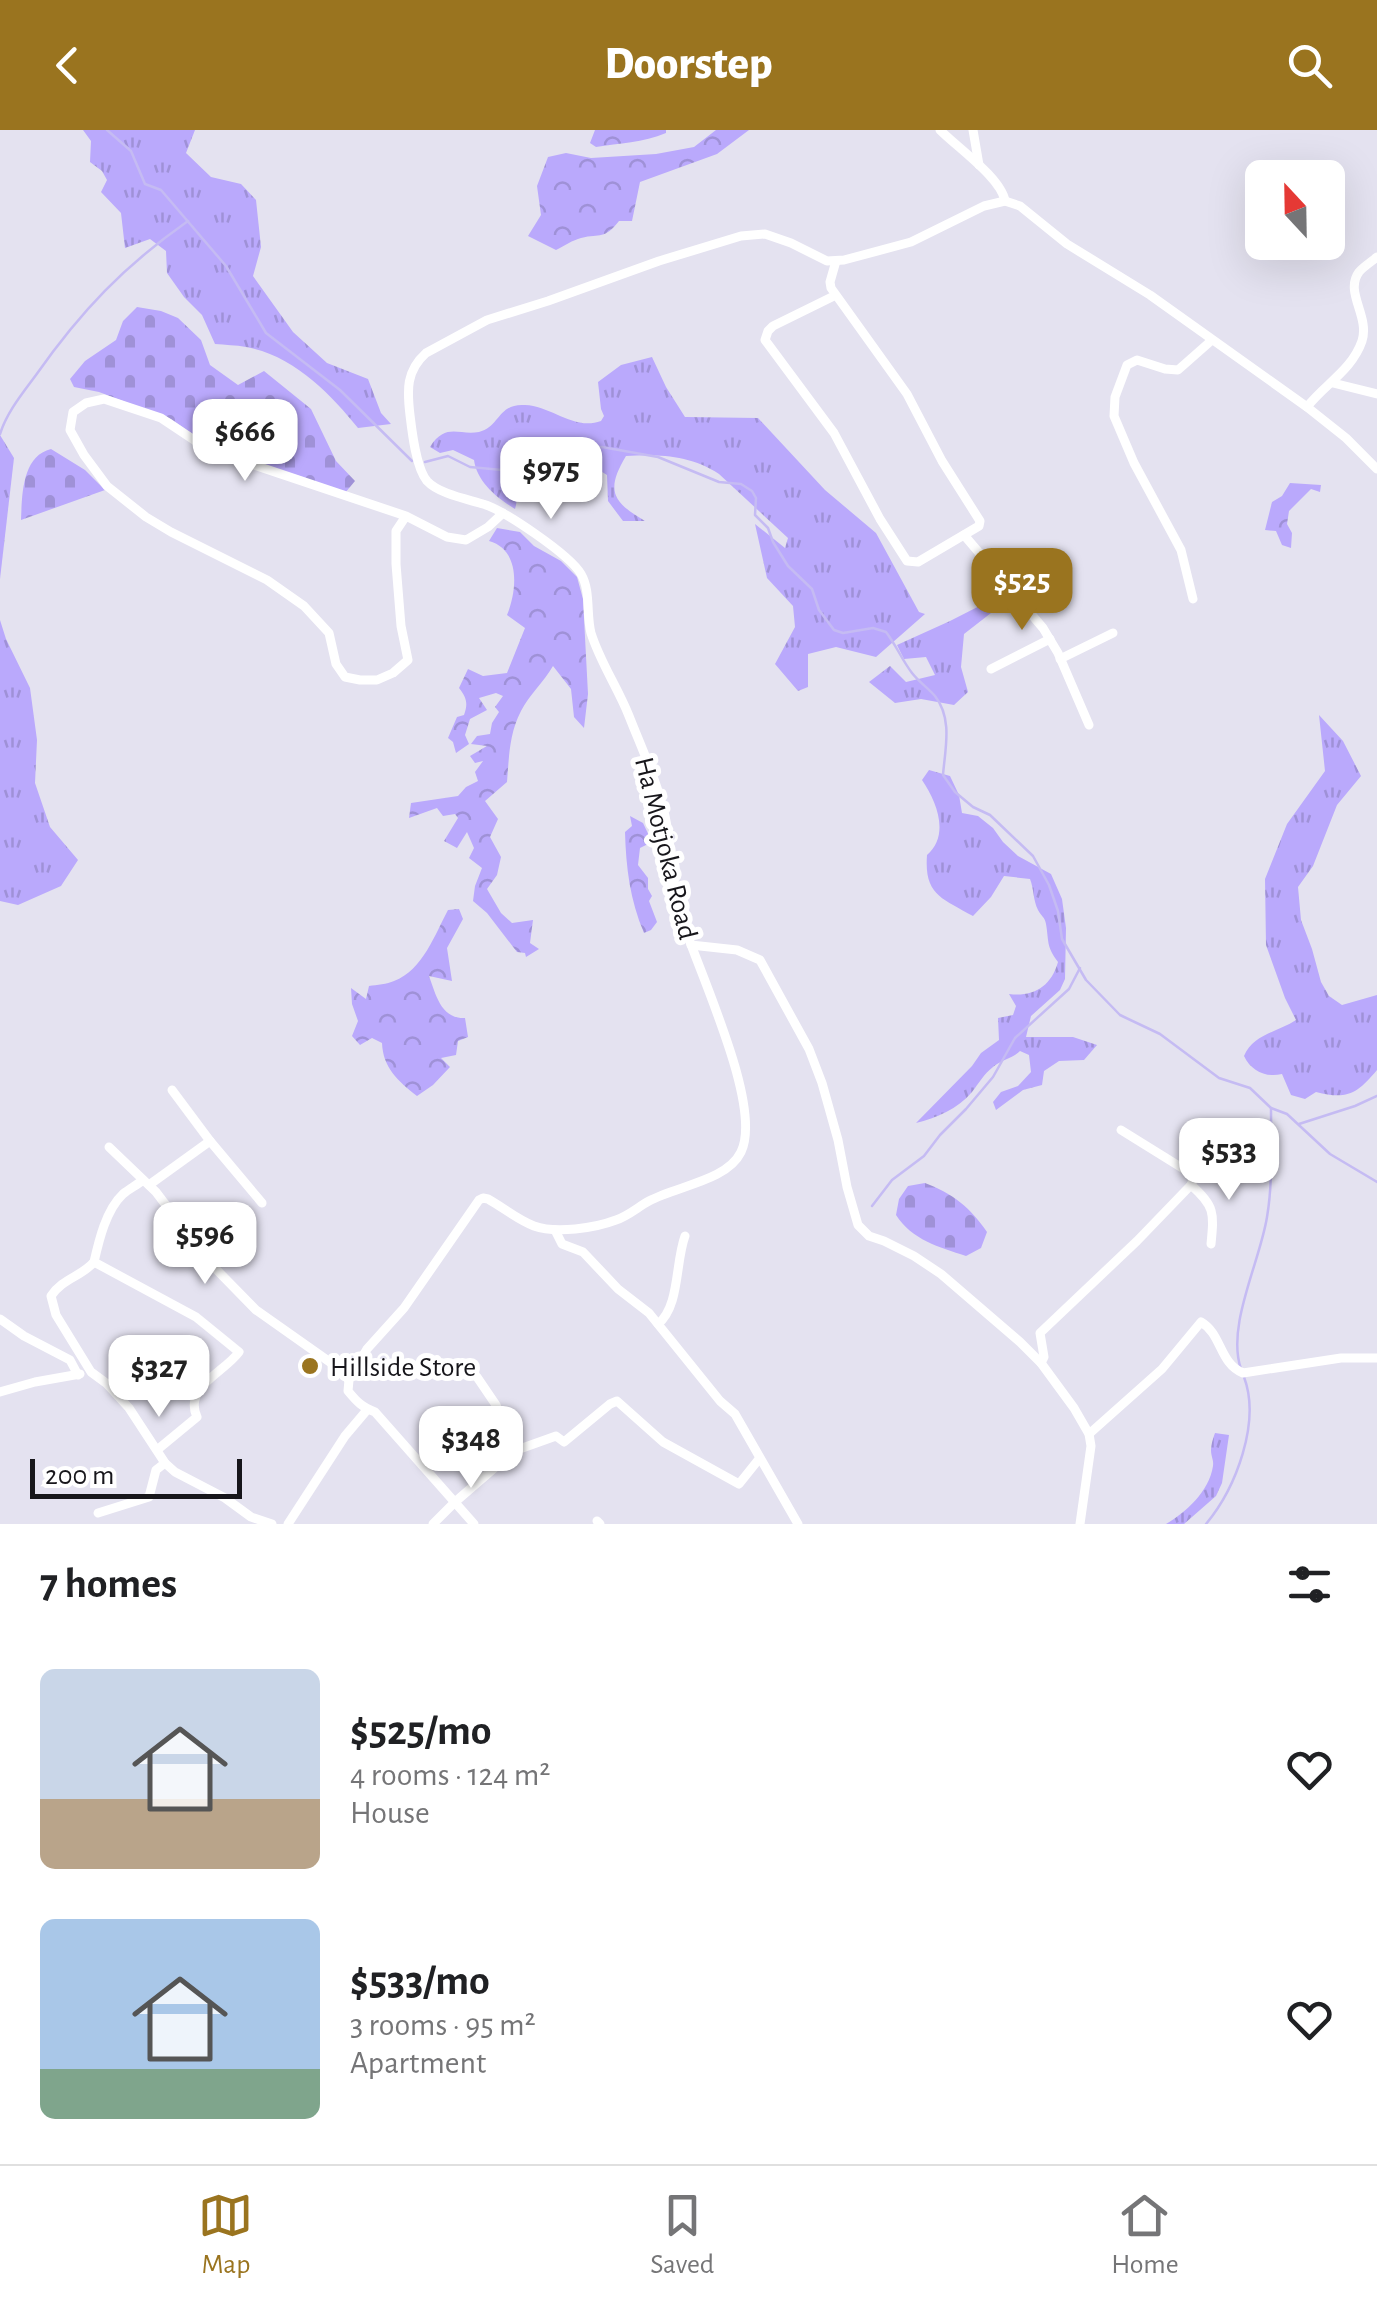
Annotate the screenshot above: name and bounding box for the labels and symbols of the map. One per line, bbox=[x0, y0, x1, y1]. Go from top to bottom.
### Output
north arrow bbox=[1245, 160, 1345, 260]
pin: $666 bbox=[186, 399, 304, 484]
pin: $975 bbox=[492, 437, 610, 522]
pin: $525 bbox=[963, 548, 1081, 633]
street label: Ha Motjoka Road bbox=[629, 754, 701, 943]
pin: $533 bbox=[1170, 1118, 1288, 1203]
pin: $596 bbox=[146, 1202, 264, 1287]
pin: $327 bbox=[100, 1335, 218, 1420]
place label: Hillside Store bbox=[330, 1354, 476, 1382]
marker: Hillside Store bbox=[299, 1355, 321, 1377]
pin: $348 bbox=[412, 1406, 530, 1491]
scale bar bbox=[30, 1454, 242, 1498]

